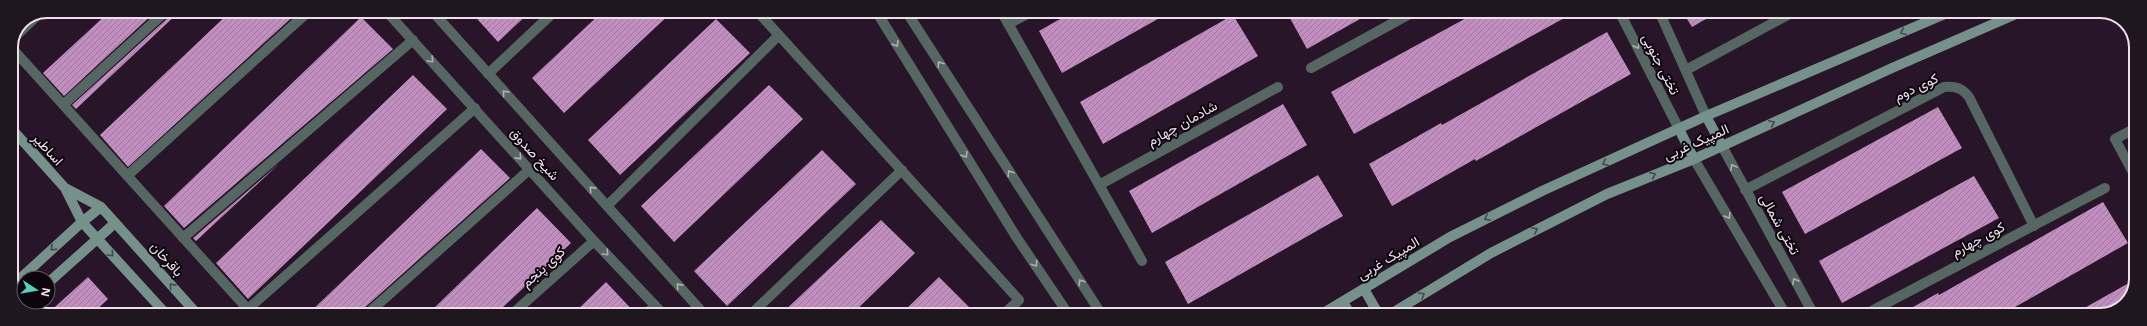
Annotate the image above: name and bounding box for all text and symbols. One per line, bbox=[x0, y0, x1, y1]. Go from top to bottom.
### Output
one-way arrow bbox=[1900, 27, 1908, 35]
street label: تختی جنوبی bbox=[1638, 30, 1685, 98]
one-way arrow bbox=[892, 40, 899, 47]
one-way arrow bbox=[1632, 42, 1640, 49]
one-way arrow bbox=[427, 55, 434, 63]
one-way arrow bbox=[938, 61, 945, 68]
street label: کوی دوم bbox=[1890, 68, 1941, 105]
one-way arrow bbox=[503, 90, 510, 97]
street label: شادمان چهارم bbox=[1143, 95, 1221, 151]
street label: المپیک غربی bbox=[1660, 119, 1732, 165]
one-way arrow bbox=[1767, 120, 1775, 128]
street label: شیخ صدوق bbox=[505, 123, 564, 186]
street label: اساطیر bbox=[28, 127, 68, 169]
one-way arrow bbox=[960, 150, 967, 157]
one-way arrow bbox=[514, 152, 521, 159]
one-way arrow bbox=[1601, 158, 1608, 166]
one-way arrow bbox=[1730, 163, 1737, 171]
one-way arrow bbox=[1008, 170, 1015, 177]
one-way arrow bbox=[1649, 172, 1656, 180]
one-way arrow bbox=[589, 186, 597, 194]
street label: تختی شمالی bbox=[1756, 190, 1805, 258]
one-way arrow bbox=[1724, 212, 1731, 219]
one-way arrow bbox=[1484, 213, 1491, 221]
street label: کوی چهارم bbox=[1948, 217, 2008, 261]
one-way arrow bbox=[1531, 227, 1538, 235]
street label: المپیک غربی bbox=[1353, 231, 1423, 285]
street label: باقرخان bbox=[147, 237, 188, 280]
street label: کوی پنجم bbox=[516, 242, 570, 292]
one-way arrow bbox=[50, 243, 58, 251]
one-way arrow bbox=[601, 248, 609, 256]
one-way arrow bbox=[106, 249, 113, 257]
one-way arrow bbox=[1030, 260, 1038, 267]
north arrow bbox=[16, 270, 56, 310]
one-way arrow bbox=[1792, 278, 1800, 285]
one-way arrow bbox=[1078, 279, 1086, 286]
one-way arrow bbox=[169, 283, 176, 291]
one-way arrow bbox=[676, 283, 684, 291]
text: N bbox=[38, 286, 55, 298]
one-way arrow bbox=[1418, 292, 1425, 299]

